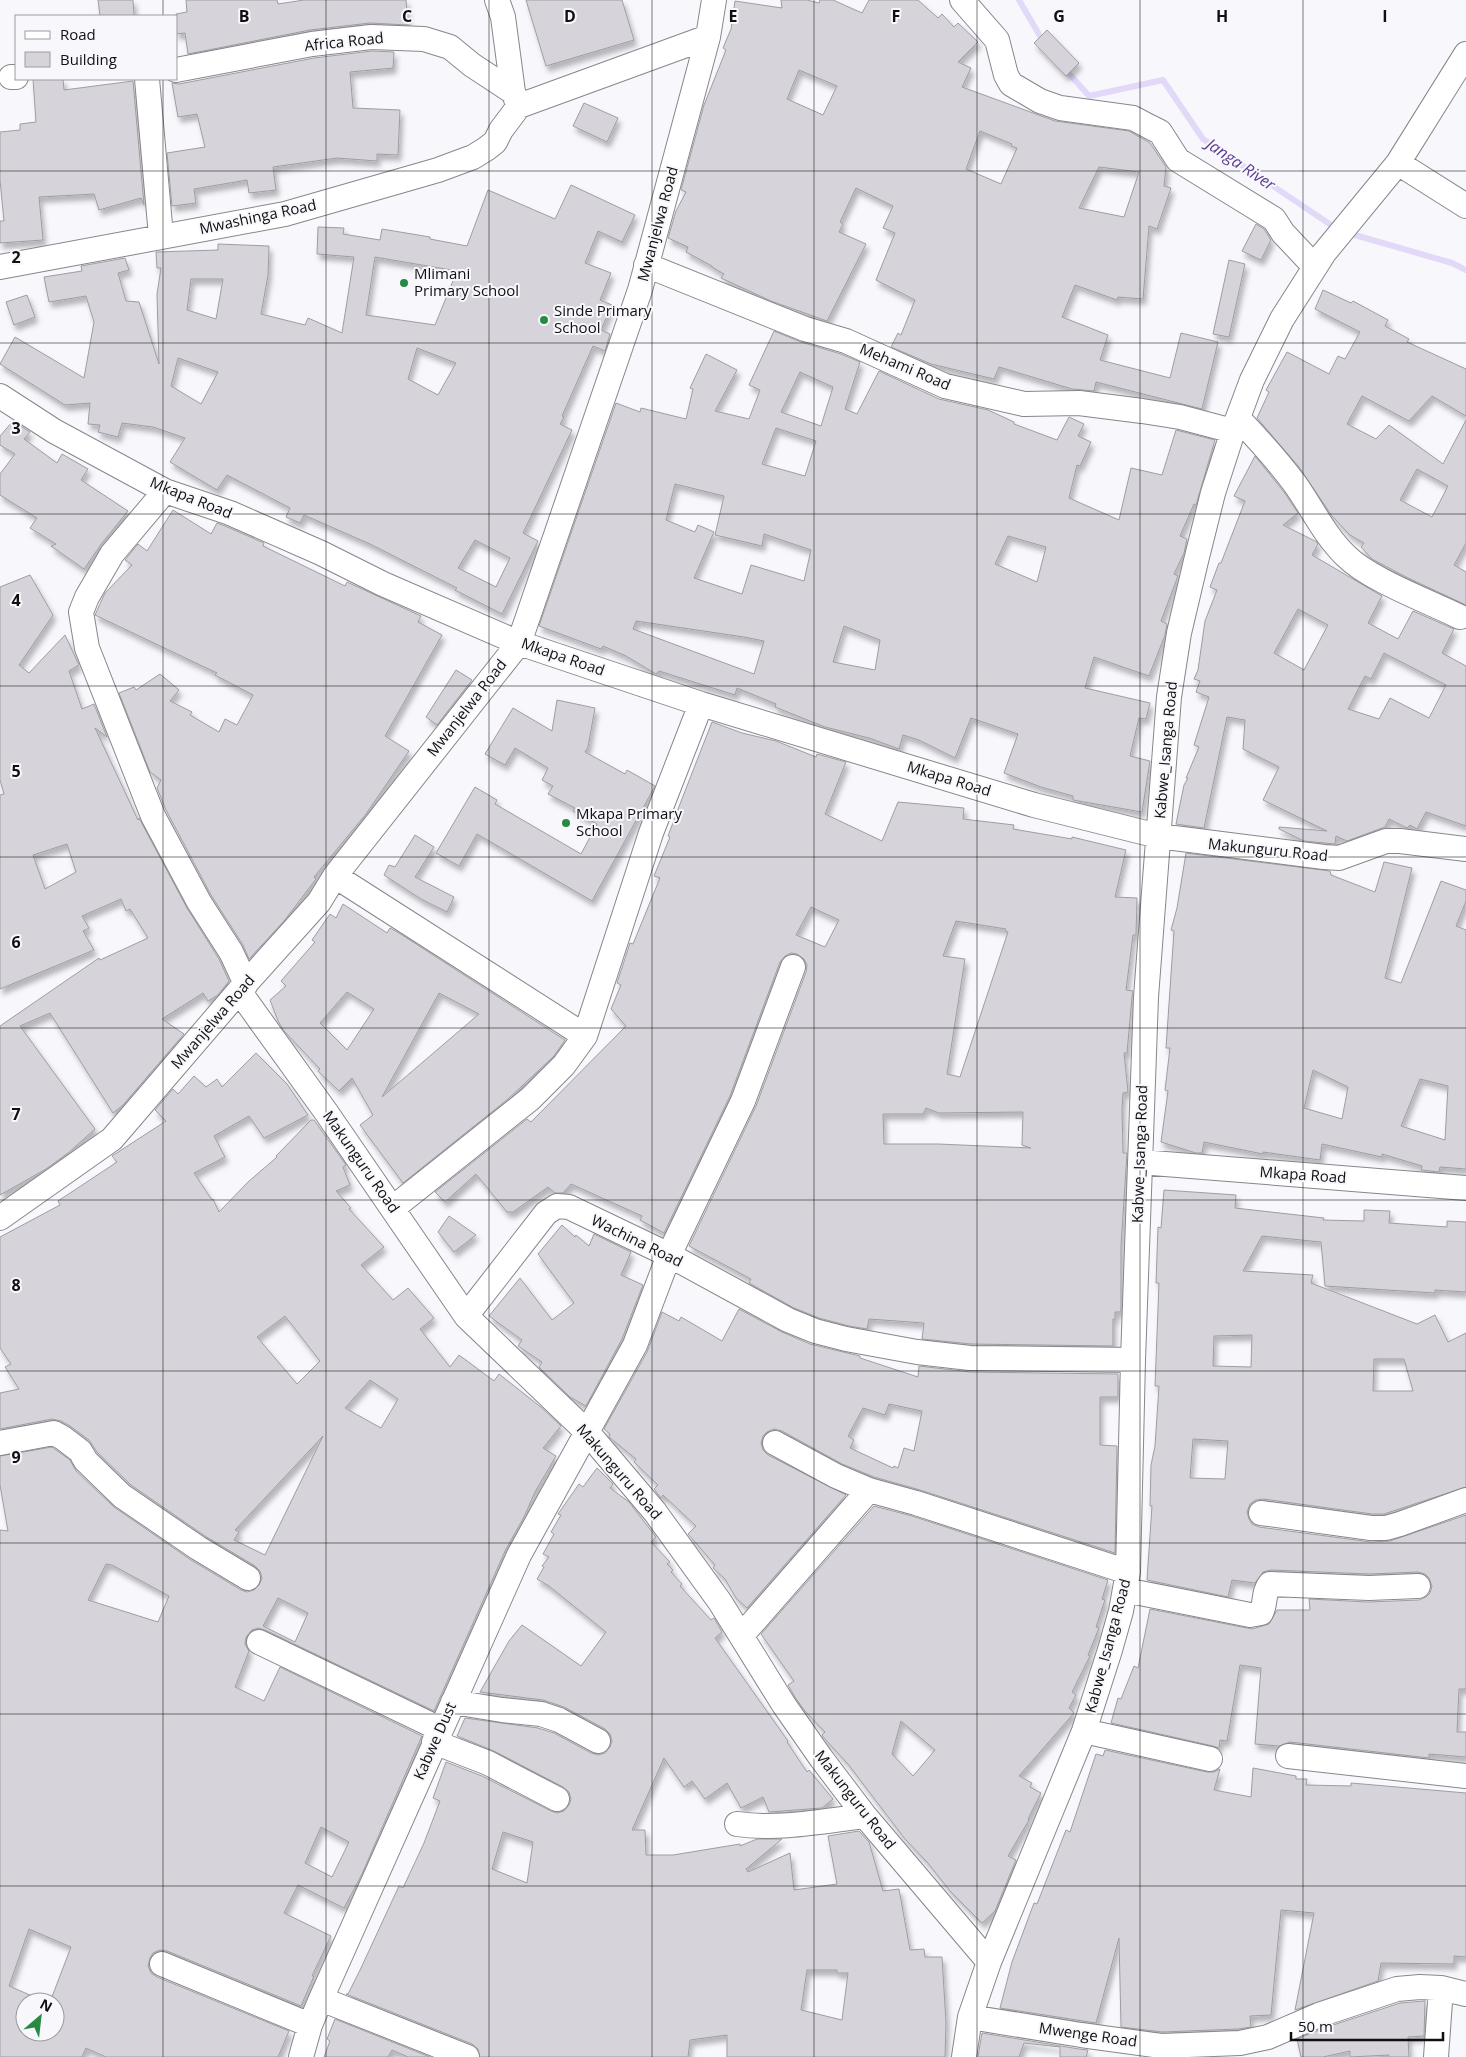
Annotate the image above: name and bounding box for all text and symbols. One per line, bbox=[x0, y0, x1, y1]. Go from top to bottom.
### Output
text: B bbox=[239, 5, 249, 27]
text: C bbox=[402, 5, 412, 27]
text: D bbox=[564, 5, 576, 27]
text: E bbox=[729, 5, 738, 27]
text: F bbox=[892, 5, 900, 27]
text: G bbox=[1053, 5, 1065, 27]
text: H bbox=[1216, 5, 1228, 27]
text: I bbox=[1382, 5, 1388, 27]
legend bbox=[15, 15, 178, 80]
text: Road bbox=[60, 24, 96, 44]
street label: Africa Road bbox=[303, 27, 385, 55]
text: Building bbox=[60, 49, 117, 69]
water label: Janga River bbox=[1200, 131, 1280, 196]
street label: Mwanjelwa Road bbox=[632, 164, 682, 283]
street label: Mwashinga Road bbox=[198, 194, 318, 238]
text: 2 bbox=[11, 246, 21, 268]
place label: Mlimani Primary School bbox=[414, 263, 519, 300]
marker: Mlimani Primary School bbox=[398, 277, 410, 289]
place label: Sinde Primary School bbox=[554, 300, 652, 337]
marker: Sinde Primary School bbox=[538, 314, 550, 326]
street label: Mehami Road bbox=[857, 338, 954, 394]
text: 3 bbox=[11, 417, 21, 439]
street label: Mkapa Road bbox=[147, 472, 235, 523]
text: 4 bbox=[11, 589, 21, 611]
street label: Mkapa Road bbox=[519, 632, 608, 680]
street label: Mwanjelwa Road bbox=[422, 655, 511, 760]
street label: Kabwe_Isanga Road bbox=[1149, 680, 1181, 820]
street label: Mkapa Road bbox=[905, 756, 994, 800]
text: 5 bbox=[11, 760, 21, 782]
place label: Mkapa Primary School bbox=[576, 803, 682, 840]
marker: Mkapa Primary School bbox=[560, 817, 572, 829]
street label: Makunguru Road bbox=[1207, 833, 1329, 865]
text: 6 bbox=[11, 931, 21, 953]
street label: Mwanjelwa Road bbox=[166, 970, 259, 1073]
street label: Kabwe_Isanga Road bbox=[1127, 1084, 1151, 1223]
text: 7 bbox=[11, 1103, 21, 1125]
street label: Makunguru Road bbox=[319, 1106, 405, 1217]
street label: Mkapa Road bbox=[1259, 1161, 1347, 1187]
street label: Wachina Road bbox=[588, 1209, 687, 1271]
text: 8 bbox=[11, 1274, 21, 1296]
street label: Makunguru Road bbox=[573, 1419, 667, 1523]
text: 9 bbox=[11, 1446, 21, 1468]
street label: Kabwe_Isanga Road bbox=[1079, 1576, 1135, 1715]
street label: Kabwe Dust bbox=[408, 1699, 460, 1783]
street label: Makunguru Road bbox=[811, 1746, 901, 1853]
north arrow bbox=[15, 1992, 65, 2042]
text: N bbox=[37, 1994, 56, 2016]
scale bar bbox=[1291, 2010, 1444, 2042]
text: 50 m bbox=[1298, 2016, 1333, 2036]
street label: Mwenge Road bbox=[1038, 2017, 1139, 2051]

